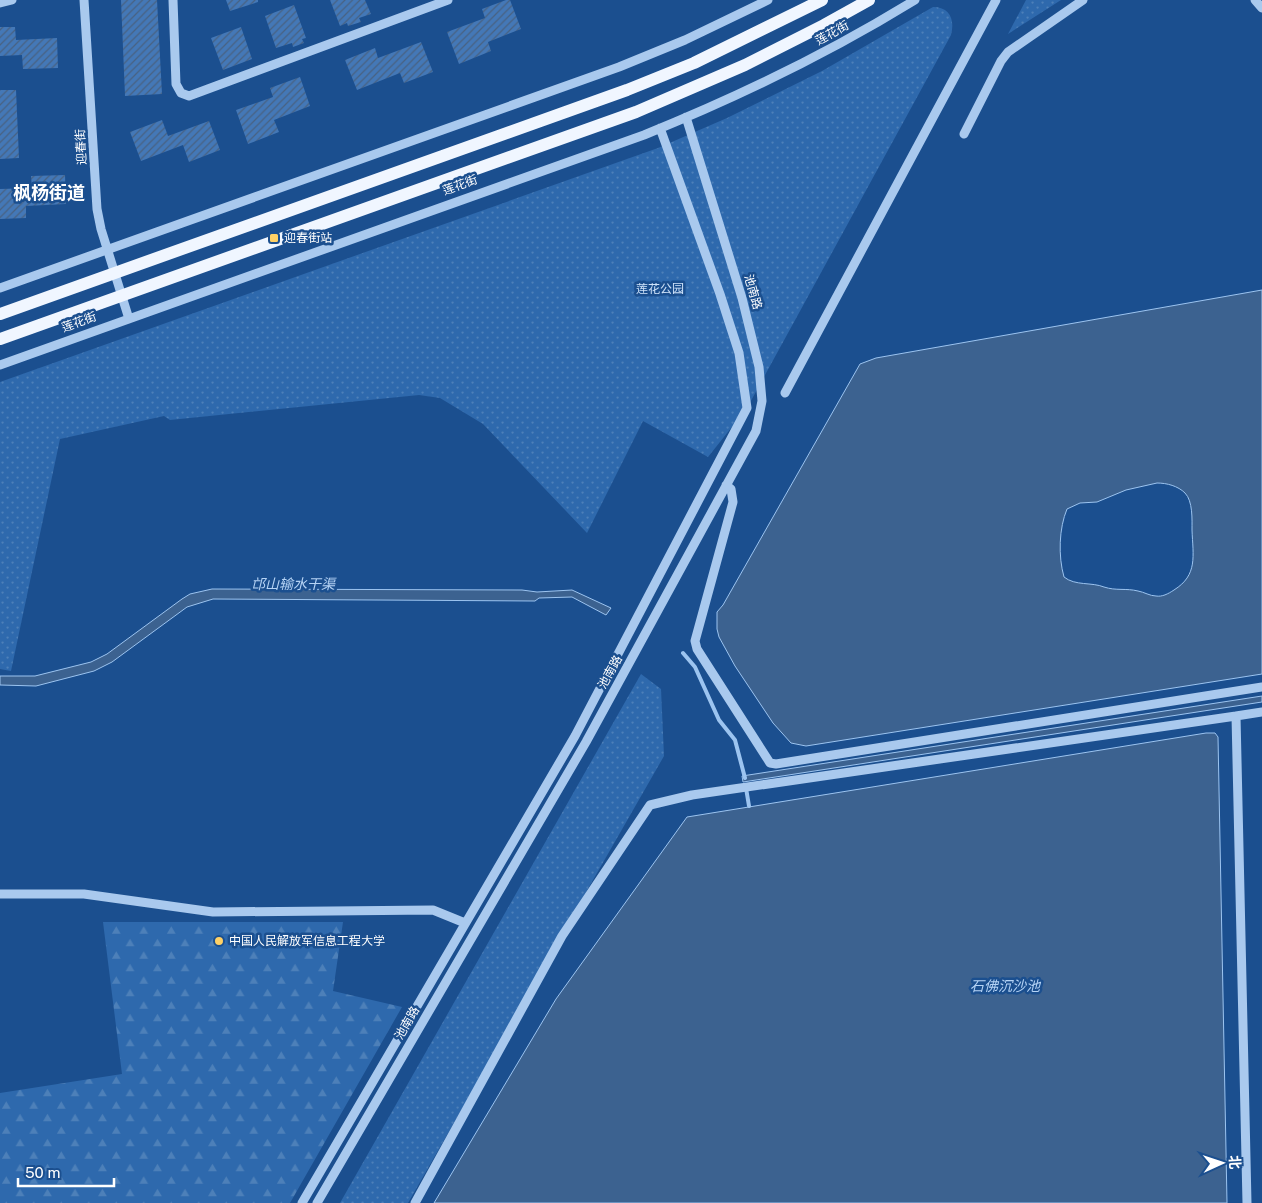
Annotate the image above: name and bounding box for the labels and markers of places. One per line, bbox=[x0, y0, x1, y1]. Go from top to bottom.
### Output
place label: 迎春街站 bbox=[284, 231, 332, 245]
marker: 迎春街站 bbox=[268, 232, 280, 244]
place label: 中国人民解放军信息工程大学 bbox=[229, 934, 385, 948]
marker: 中国人民解放军信息工程大学 bbox=[213, 935, 225, 947]

